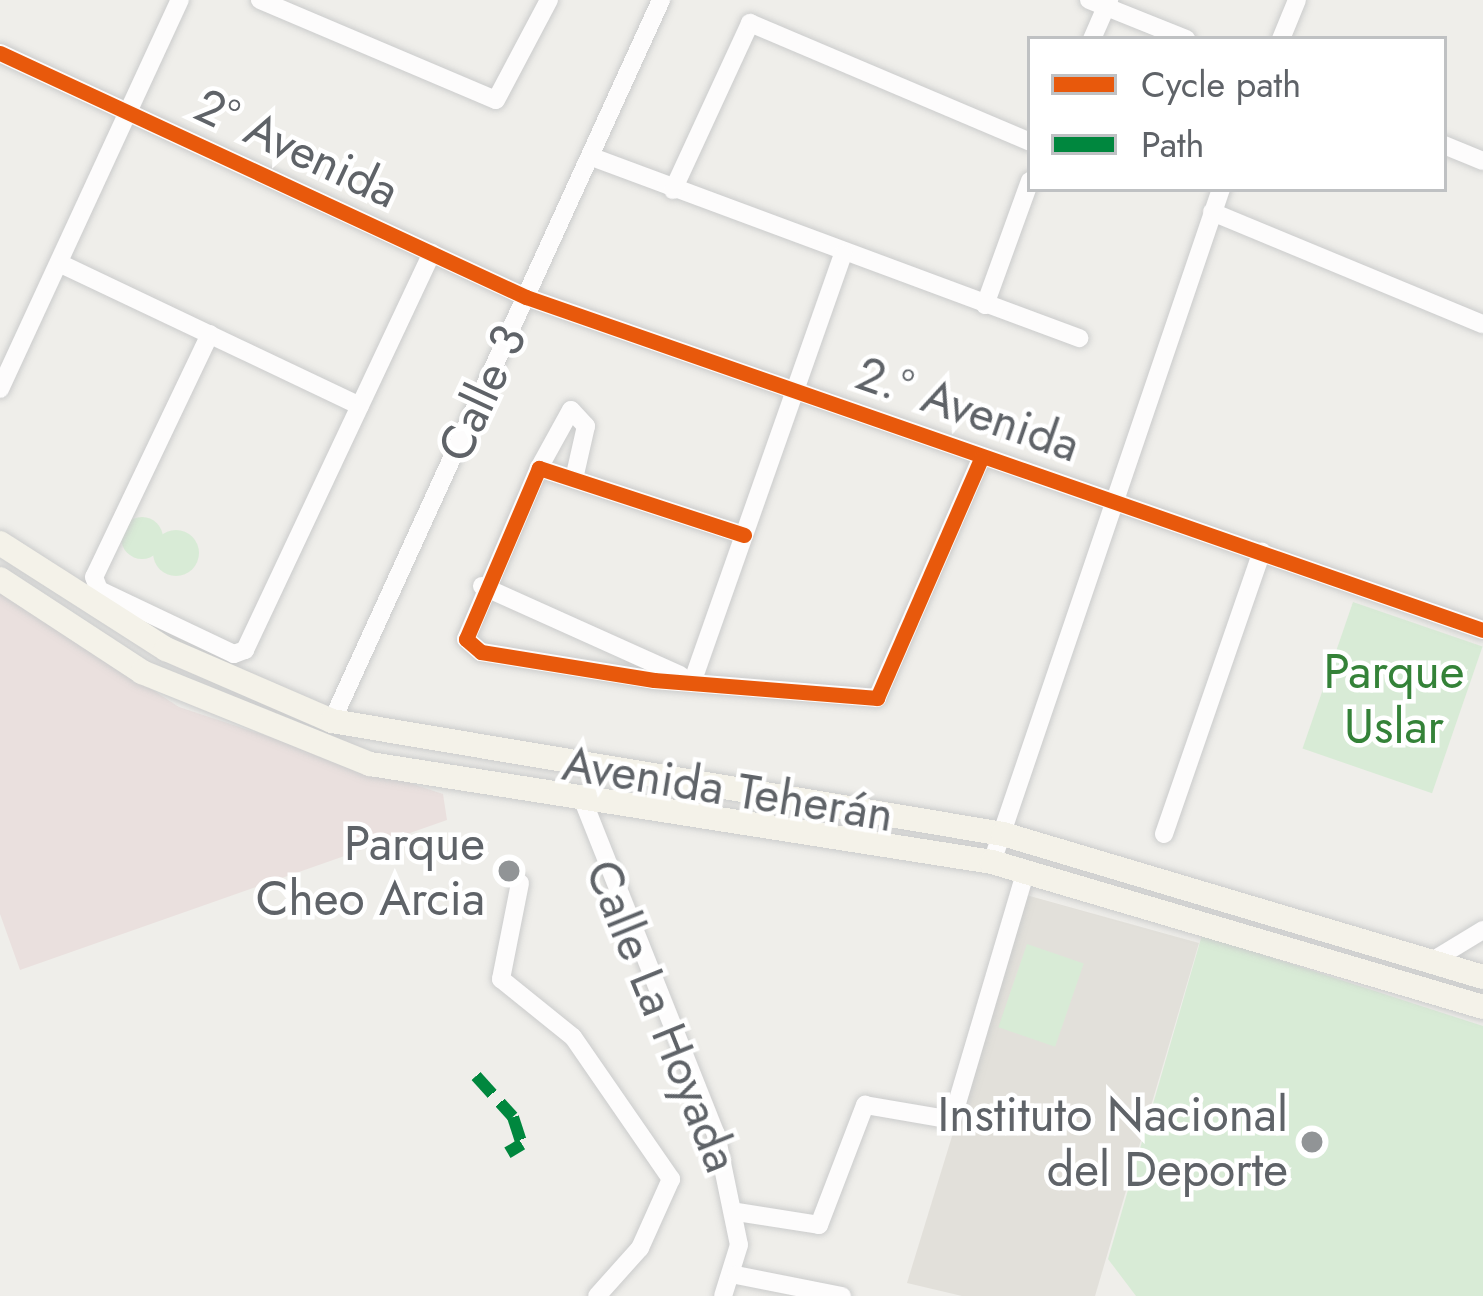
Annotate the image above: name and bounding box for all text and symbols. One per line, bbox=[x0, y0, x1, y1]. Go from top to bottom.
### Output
legend bbox=[1027, 36, 1447, 192]
text: Cycle path bbox=[1141, 58, 1301, 110]
street label: 2° Avenida bbox=[186, 76, 408, 220]
text: Path bbox=[1141, 118, 1205, 170]
street label: Calle 3 bbox=[426, 316, 538, 470]
street label: 2.° Avenida bbox=[849, 344, 1087, 474]
park label: Parque Uslar bbox=[1324, 642, 1464, 755]
street label: Avenida Teherán bbox=[559, 734, 897, 844]
place label: Parque Cheo Arcia bbox=[256, 814, 485, 927]
street label: Calle La Hoyada bbox=[573, 852, 751, 1180]
marker: Parque Cheo Arcia bbox=[496, 858, 522, 884]
place label: Instituto Nacional del Deporte bbox=[938, 1085, 1288, 1198]
marker: Instituto Nacional del Deporte bbox=[1299, 1129, 1325, 1155]

